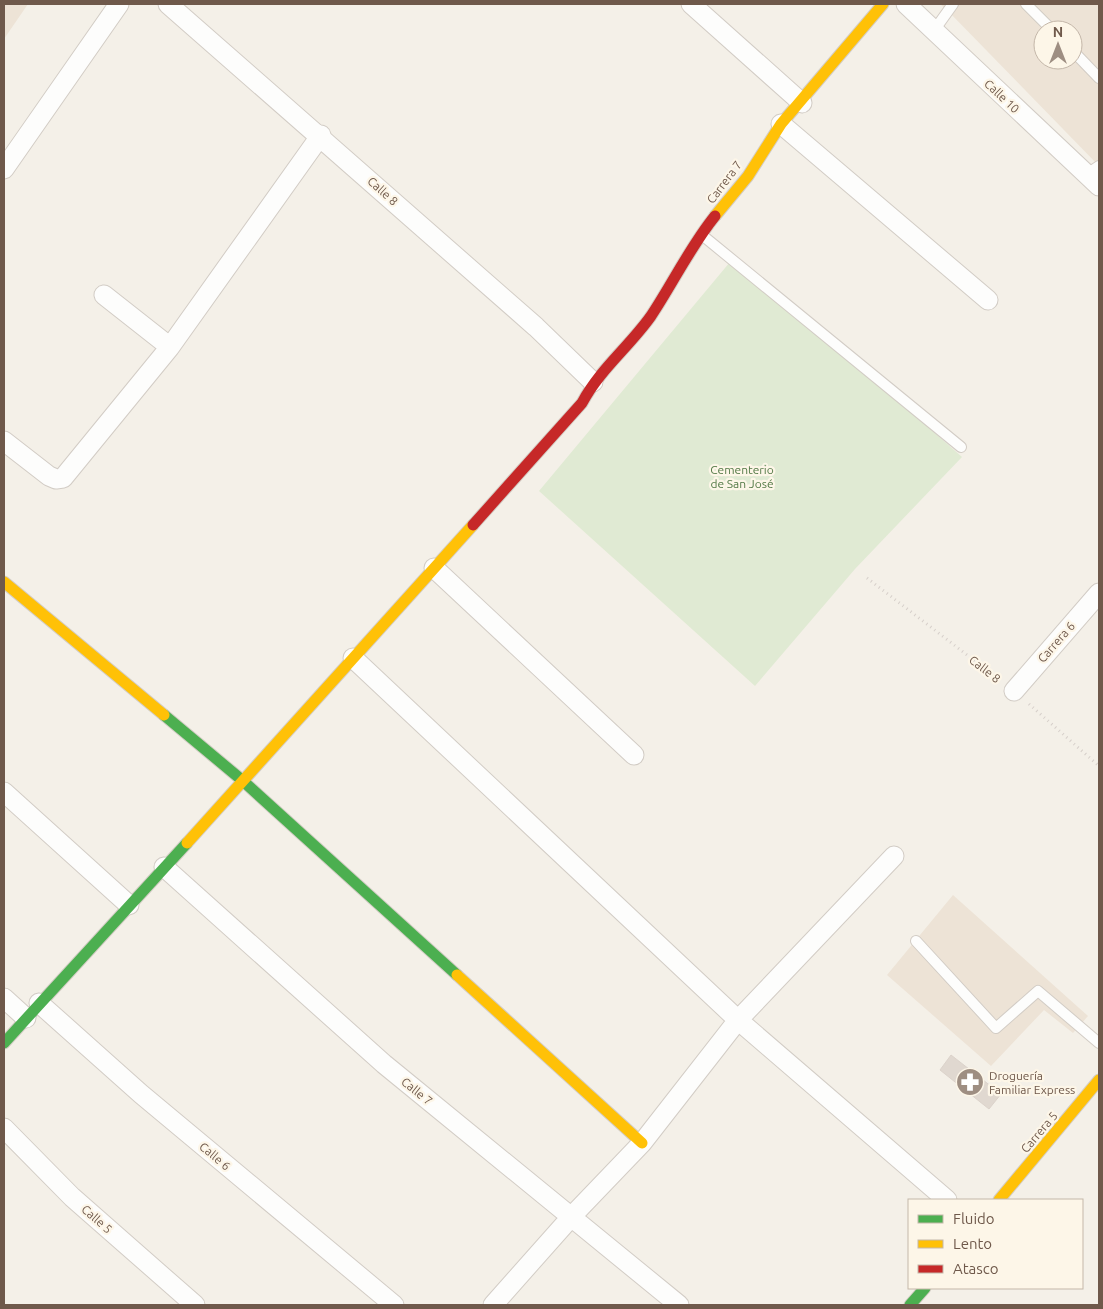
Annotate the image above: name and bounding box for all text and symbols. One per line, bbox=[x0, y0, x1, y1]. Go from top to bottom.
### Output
north arrow bbox=[1033, 20, 1083, 70]
text: N bbox=[1053, 24, 1063, 40]
street label: Calle 10 bbox=[982, 77, 1022, 115]
street label: Carrera 7 bbox=[704, 158, 744, 206]
street label: Calle 8 bbox=[365, 174, 401, 208]
park label: Cementerio de San José bbox=[710, 463, 774, 490]
street label: Carrera 6 bbox=[1035, 619, 1077, 665]
street label: Calle 8 bbox=[967, 653, 1003, 685]
pharmacy icon: Droguería Familiar Express bbox=[955, 1067, 985, 1097]
place label: Droguería Familiar Express bbox=[989, 1069, 1075, 1096]
street label: Calle 7 bbox=[399, 1075, 435, 1107]
street label: Carrera 5 bbox=[1018, 1109, 1060, 1155]
street label: Calle 6 bbox=[197, 1139, 233, 1173]
legend bbox=[908, 1199, 1083, 1289]
street label: Calle 5 bbox=[79, 1202, 115, 1236]
text: Fluido bbox=[953, 1210, 995, 1227]
text: Lento bbox=[953, 1235, 992, 1252]
text: Atasco bbox=[953, 1260, 999, 1277]

